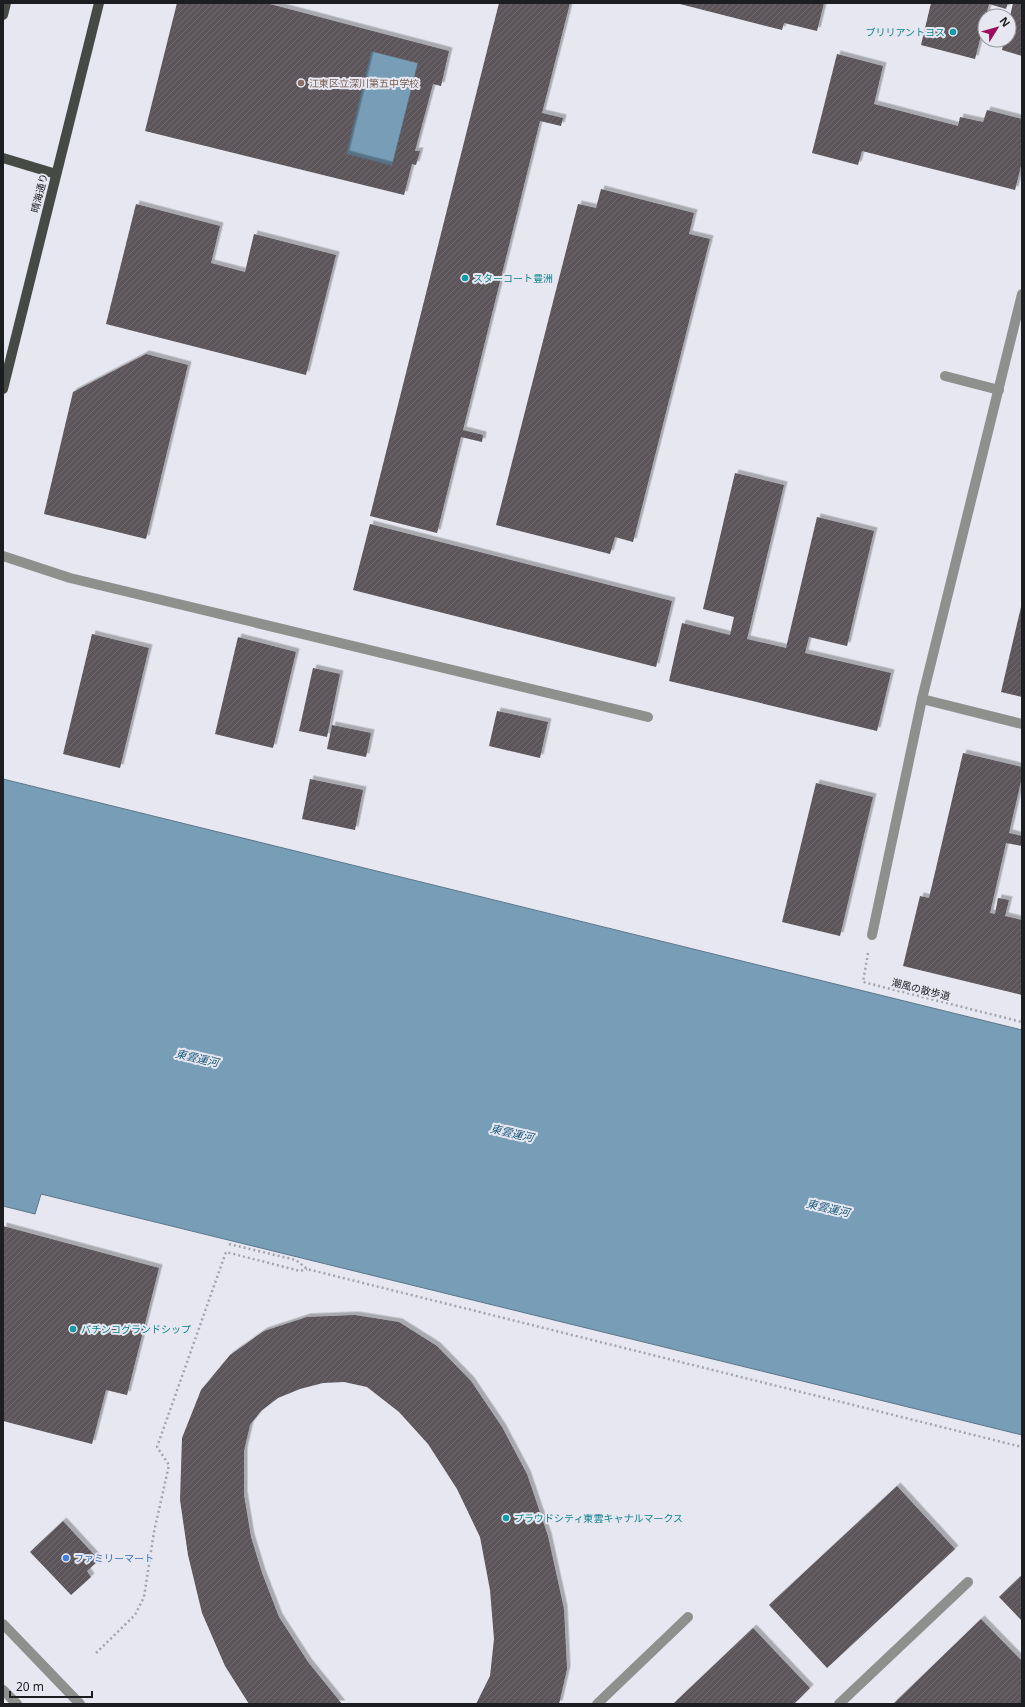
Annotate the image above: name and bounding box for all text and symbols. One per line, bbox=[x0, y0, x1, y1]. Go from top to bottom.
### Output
north arrow bbox=[977, 8, 1017, 48]
text: N bbox=[997, 14, 1014, 30]
place label: ブリリアントヨス bbox=[865, 25, 945, 39]
marker: ブリリアントヨス bbox=[948, 27, 958, 37]
place label: 江東区立深川第五中学校 bbox=[309, 76, 419, 90]
marker: 江東区立深川第五中学校 bbox=[296, 78, 306, 88]
street label: 晴海通り bbox=[27, 172, 51, 214]
place label: スターコート豊洲 bbox=[473, 271, 553, 285]
marker: スターコート豊洲 bbox=[460, 273, 470, 283]
street label: 潮風の散歩道 bbox=[890, 975, 952, 1003]
water label: 東雲運河 bbox=[174, 1045, 222, 1070]
water label: 東雲運河 bbox=[489, 1120, 537, 1145]
water label: 東雲運河 bbox=[805, 1195, 853, 1220]
place label: パチンコグランドシップ bbox=[81, 1322, 191, 1336]
marker: パチンコグランドシップ bbox=[68, 1324, 78, 1334]
place label: プラウドシティ東雲キャナルマークス bbox=[514, 1511, 683, 1525]
marker: プラウドシティ東雲キャナルマークス bbox=[501, 1513, 511, 1523]
place label: ファミリーマート bbox=[74, 1551, 154, 1565]
marker: ファミリーマート bbox=[61, 1553, 71, 1563]
scale bar bbox=[10, 1673, 92, 1699]
text: 20 m bbox=[16, 1678, 44, 1695]

